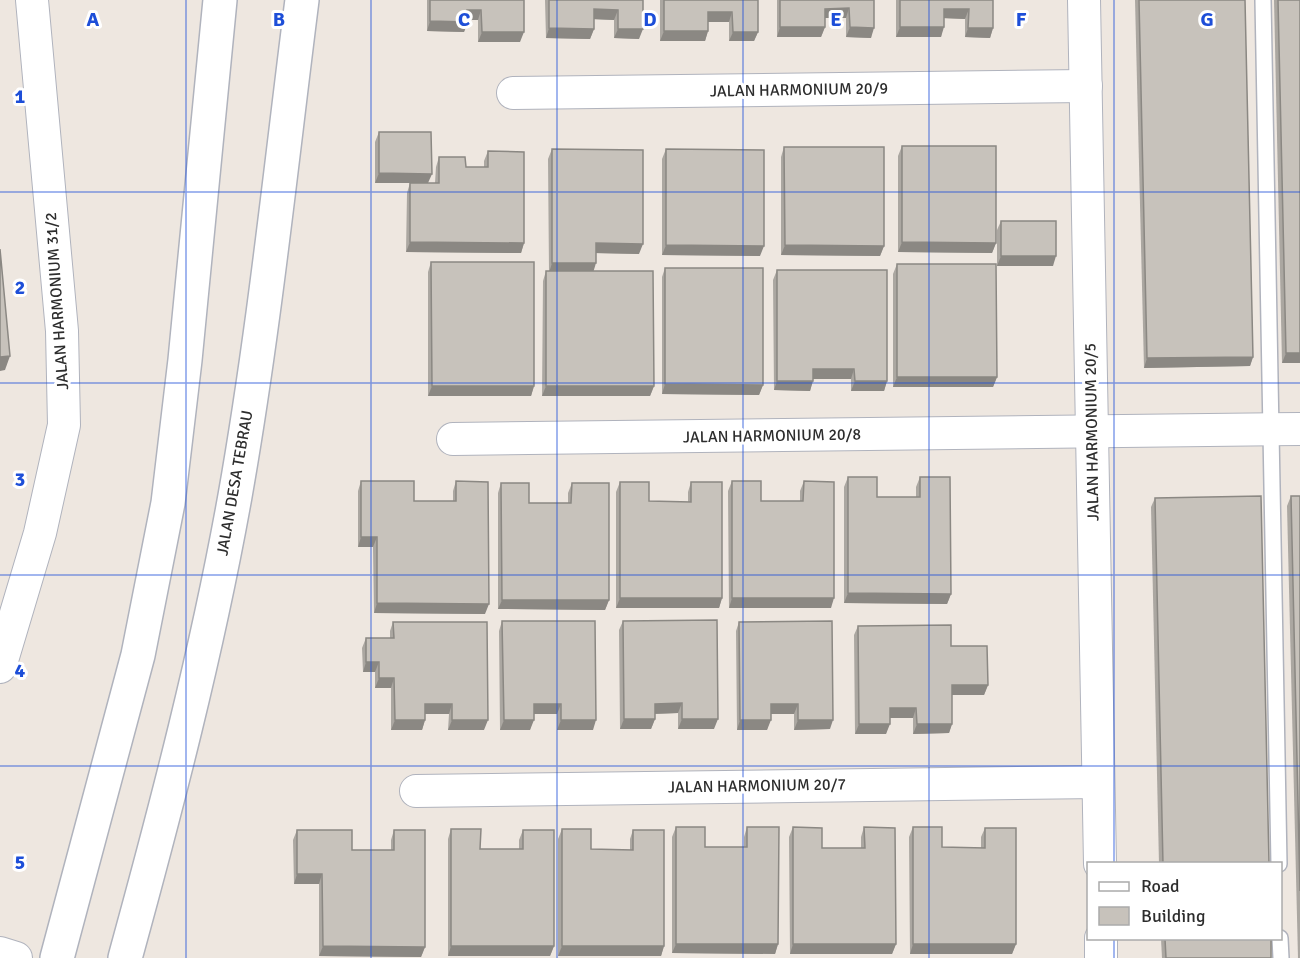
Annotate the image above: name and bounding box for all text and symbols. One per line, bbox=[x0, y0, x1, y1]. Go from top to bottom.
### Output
text: A bbox=[87, 7, 100, 32]
text: B bbox=[273, 7, 285, 32]
text: C bbox=[458, 7, 470, 32]
text: D bbox=[643, 7, 657, 32]
text: E bbox=[830, 7, 842, 32]
text: F bbox=[1016, 7, 1027, 32]
text: G bbox=[1200, 7, 1214, 32]
street label: JALAN HARMONIUM 20/9 bbox=[710, 78, 888, 102]
text: 1 bbox=[15, 84, 26, 109]
street label: JALAN HARMONIUM 31/2 bbox=[41, 212, 73, 390]
text: 2 bbox=[15, 275, 25, 300]
street label: JALAN HARMONIUM 20/5 bbox=[1080, 343, 1104, 521]
street label: JALAN DESA TEBRAU bbox=[212, 409, 258, 557]
street label: JALAN HARMONIUM 20/8 bbox=[683, 424, 861, 448]
text: 3 bbox=[15, 467, 25, 492]
text: 4 bbox=[15, 658, 26, 683]
street label: JALAN HARMONIUM 20/7 bbox=[668, 774, 846, 798]
text: 5 bbox=[15, 850, 25, 875]
legend bbox=[1087, 862, 1282, 940]
text: Road bbox=[1141, 875, 1180, 897]
text: Building bbox=[1141, 905, 1205, 927]

